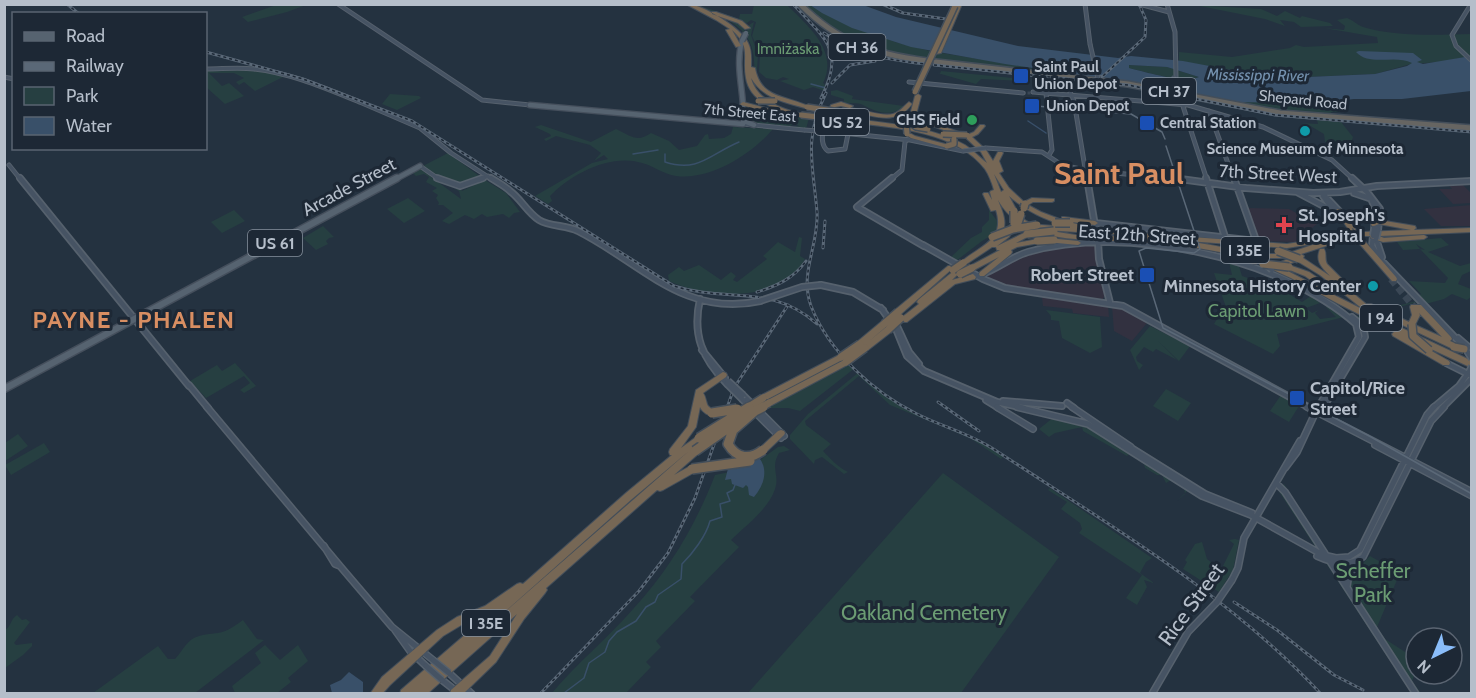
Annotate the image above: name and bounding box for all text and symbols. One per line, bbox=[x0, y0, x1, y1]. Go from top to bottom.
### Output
legend bbox=[12, 12, 207, 150]
text: Road bbox=[66, 25, 105, 47]
road number: CH 36 bbox=[828, 34, 886, 60]
park label: Imniżaska bbox=[757, 40, 820, 58]
text: Railway bbox=[66, 55, 124, 77]
place label: Saint Paul Union Depot bbox=[1034, 58, 1117, 93]
water label: Mississippi River bbox=[1206, 65, 1310, 85]
marker: Saint Paul Union Depot bbox=[1012, 67, 1030, 85]
road number: CH 37 bbox=[1142, 78, 1196, 104]
text: Park bbox=[66, 85, 99, 107]
street label: Shepard Road bbox=[1258, 86, 1348, 114]
marker: Union Depot bbox=[1023, 97, 1041, 115]
place label: Union Depot bbox=[1046, 97, 1129, 115]
street label: 7th Street East bbox=[703, 100, 797, 126]
road number: US 52 bbox=[815, 109, 869, 135]
place label: CHS Field bbox=[896, 111, 960, 129]
marker: CHS Field bbox=[965, 113, 979, 127]
marker: Central Station bbox=[1138, 114, 1156, 132]
place label: Central Station bbox=[1160, 114, 1256, 132]
text: Water bbox=[66, 115, 112, 137]
marker: Science Museum of Minnesota bbox=[1298, 124, 1312, 138]
place label: Science Museum of Minnesota bbox=[1207, 140, 1404, 158]
street label: Arcade Street bbox=[298, 153, 400, 221]
district label: Saint Paul bbox=[1054, 155, 1184, 192]
street label: 7th Street West bbox=[1218, 160, 1338, 188]
place label: St. Joseph's Hospital bbox=[1298, 204, 1385, 247]
marker: St. Joseph's Hospital bbox=[1275, 216, 1293, 234]
street label: East 12th Street bbox=[1078, 220, 1196, 250]
road number: US 61 bbox=[248, 230, 302, 256]
road number: I 35E bbox=[1221, 237, 1269, 263]
place label: Robert Street bbox=[1030, 264, 1134, 286]
marker: Robert Street bbox=[1138, 266, 1156, 284]
place label: Minnesota History Center bbox=[1163, 275, 1361, 297]
marker: Minnesota History Center bbox=[1366, 279, 1380, 293]
park label: Capitol Lawn bbox=[1208, 300, 1306, 322]
district label: PAYNE - PHALEN bbox=[32, 305, 236, 334]
road number: I 94 bbox=[1360, 305, 1402, 331]
place label: Capitol/Rice Street bbox=[1310, 377, 1405, 420]
marker: Capitol/Rice Street bbox=[1288, 389, 1306, 407]
street label: Rice Street bbox=[1153, 558, 1229, 650]
park label: Scheffer Park bbox=[1335, 558, 1411, 607]
park label: Oakland Cemetery bbox=[841, 600, 1007, 625]
road number: I 35E bbox=[462, 610, 510, 636]
north arrow bbox=[1404, 626, 1464, 686]
text: N bbox=[1413, 656, 1435, 677]

